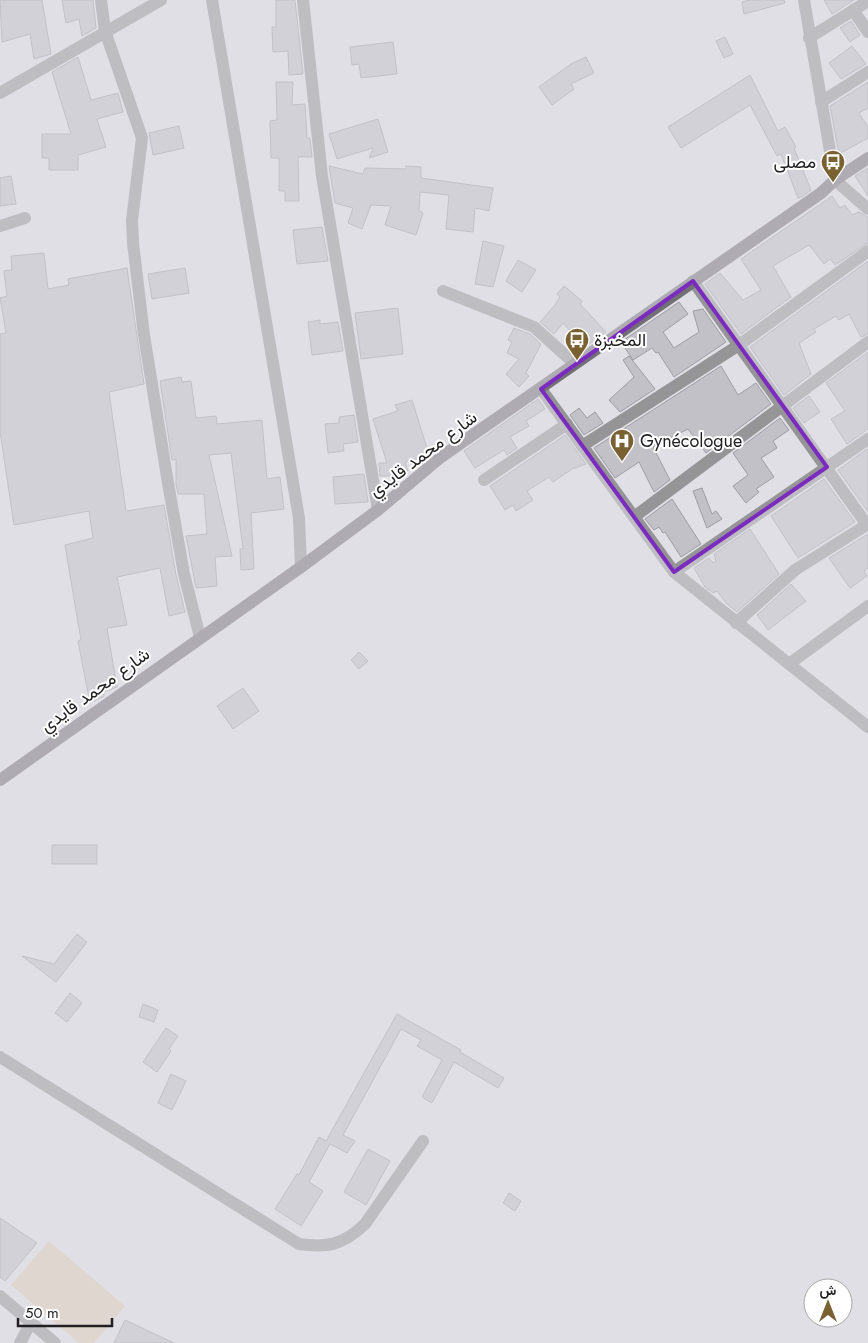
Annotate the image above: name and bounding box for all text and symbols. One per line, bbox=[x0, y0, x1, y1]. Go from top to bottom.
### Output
place label: مصلى bbox=[774, 149, 816, 175]
bus stop icon: مصلى bbox=[820, 149, 846, 183]
bus stop icon: المخبزة bbox=[564, 327, 590, 361]
place label: المخبزة bbox=[594, 327, 646, 353]
street label: شارع محمد قايدي bbox=[363, 405, 484, 505]
hospital icon: Gynécologue bbox=[609, 428, 635, 462]
place label: Gynécologue bbox=[640, 428, 742, 454]
street label: شارع محمد قايدي bbox=[35, 641, 156, 740]
north arrow bbox=[803, 1278, 853, 1328]
text: ش bbox=[820, 1280, 837, 1300]
scale bar bbox=[18, 1296, 111, 1328]
text: 50 m bbox=[25, 1302, 59, 1324]

